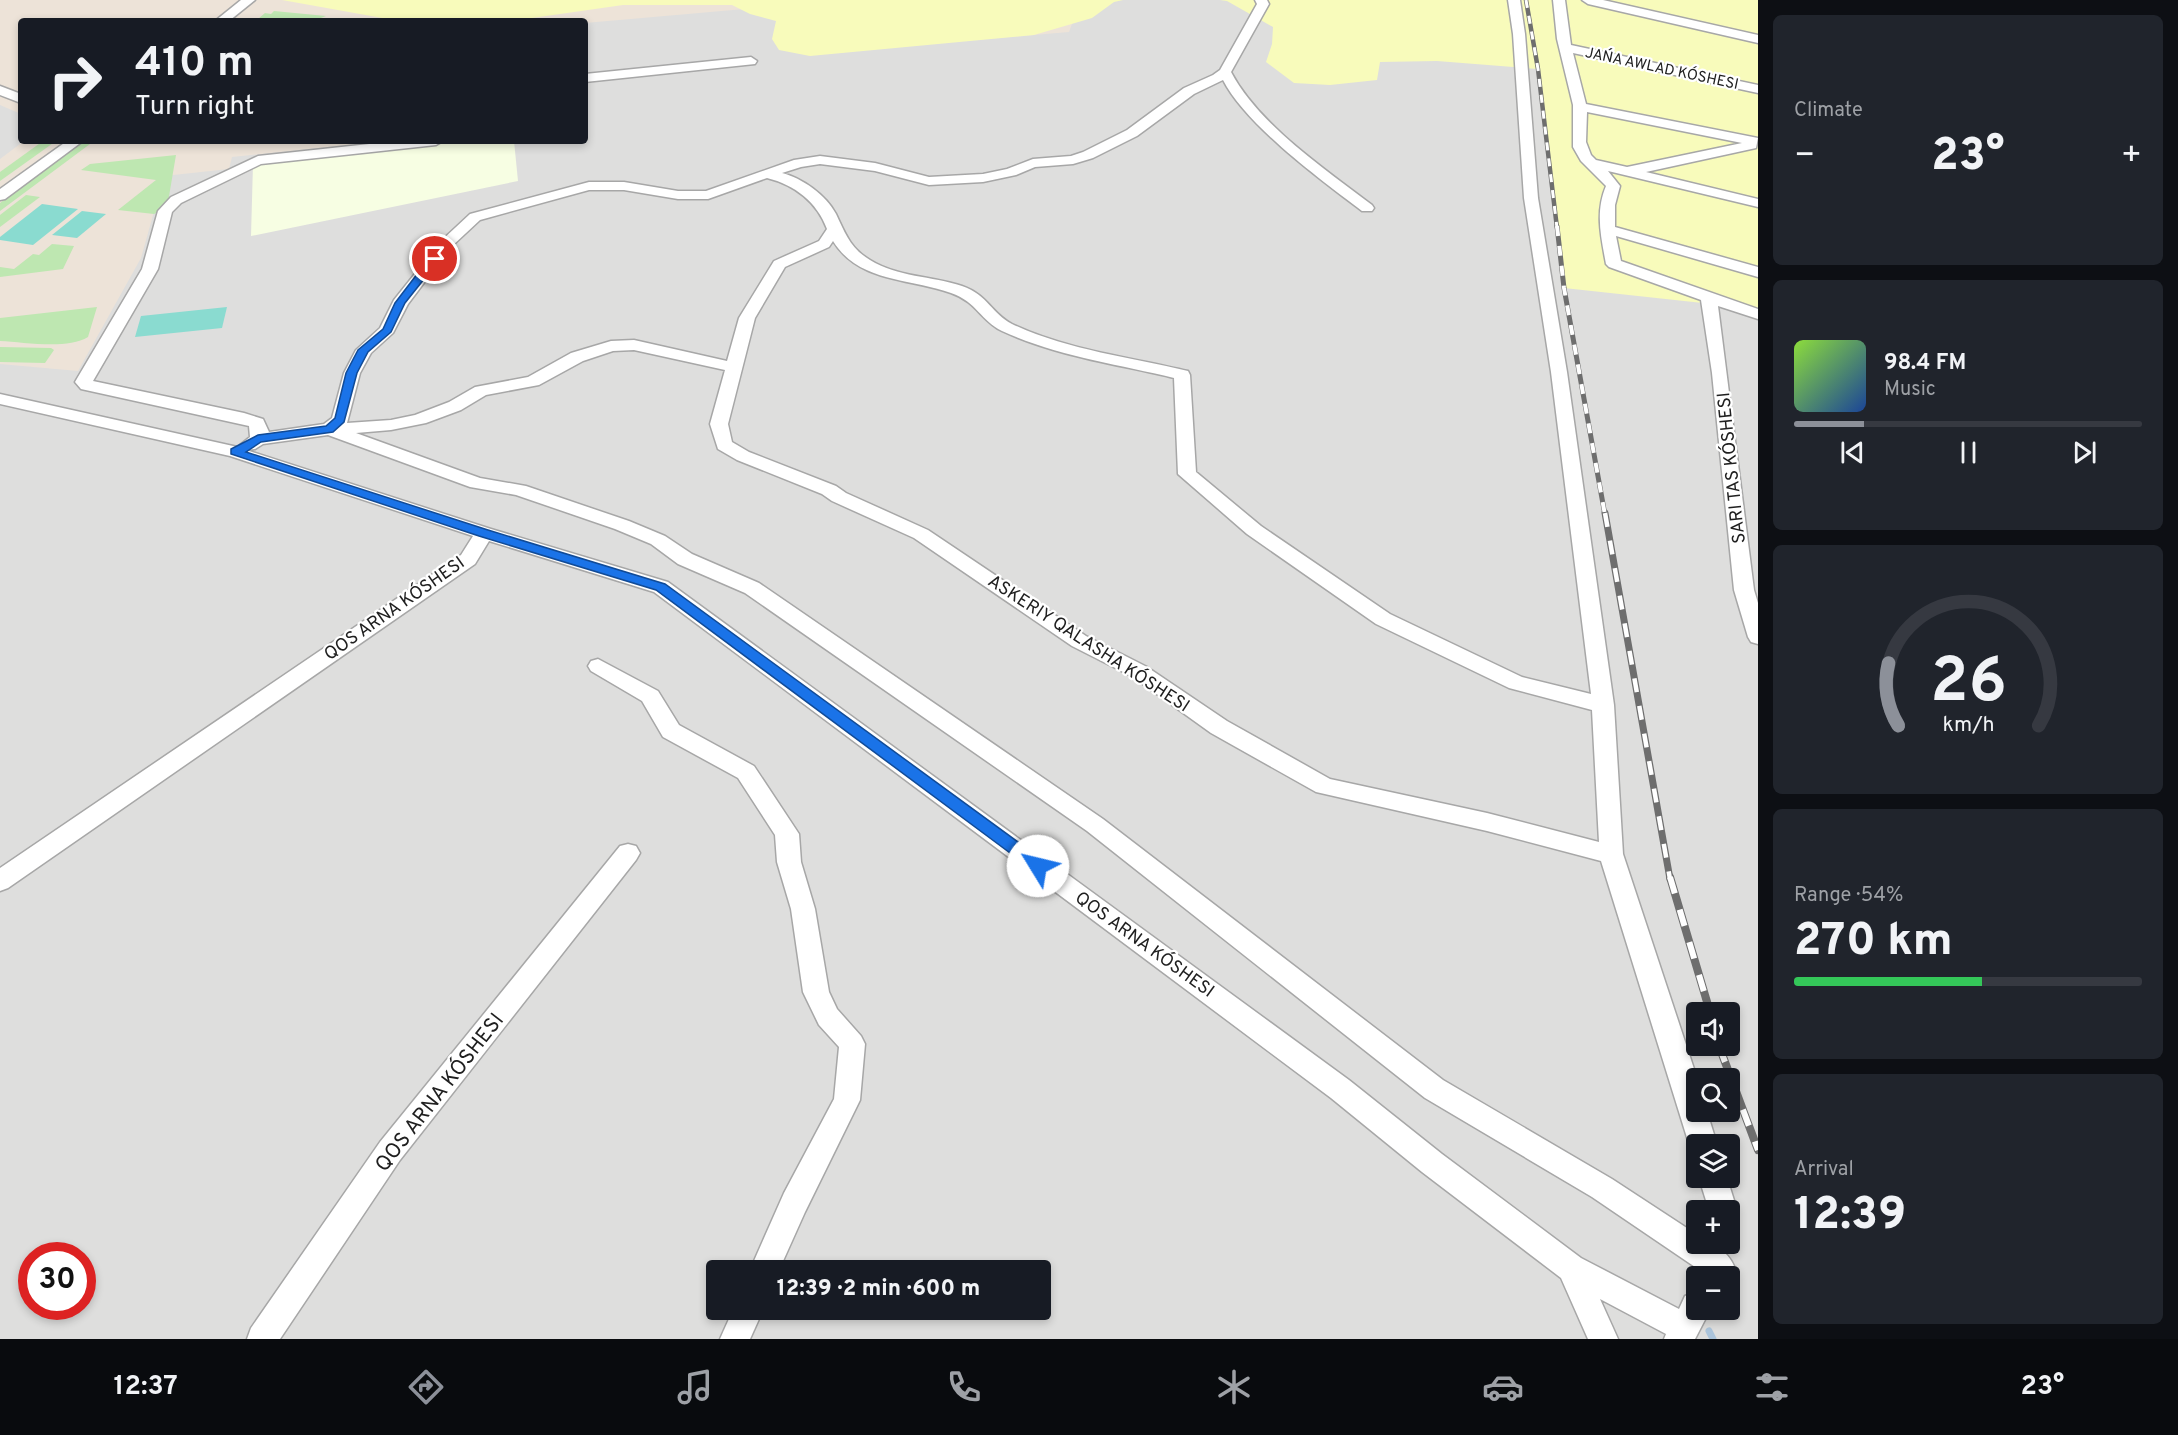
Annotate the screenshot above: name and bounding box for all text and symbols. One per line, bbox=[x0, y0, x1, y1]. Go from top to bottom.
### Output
text: 410 m bbox=[135, 38, 254, 91]
icon: right bbox=[36, 42, 114, 120]
street label: JAŃA AWLAD KÓSHESI bbox=[1583, 42, 1741, 95]
text: Turn right bbox=[135, 90, 254, 124]
text: Climate bbox=[1794, 98, 1863, 124]
text: 23° bbox=[1931, 129, 2005, 186]
text: − bbox=[1794, 136, 1815, 178]
text: + bbox=[2121, 136, 2142, 178]
pin bbox=[409, 233, 460, 284]
icon: arrive bbox=[418, 242, 451, 275]
text: 98.4 FM bbox=[1884, 350, 1966, 377]
text: Music bbox=[1884, 377, 1936, 403]
street label: SARI TAS KÓSHESI bbox=[1711, 391, 1752, 545]
icon: previous bbox=[1836, 436, 1869, 469]
icon: pause bbox=[1952, 436, 1985, 469]
icon: next bbox=[2068, 436, 2101, 469]
street label: QOS ARNA KÓSHESI bbox=[319, 550, 470, 666]
street label: ASKERIY QALASHA KÓSHESI bbox=[983, 569, 1195, 718]
text: 26 bbox=[1930, 646, 2006, 725]
text: km/h bbox=[1942, 713, 1994, 740]
position arrow bbox=[1006, 834, 1070, 898]
text: Range · 54% bbox=[1794, 883, 1903, 909]
street label: QOS ARNA KÓSHESI bbox=[1070, 885, 1219, 1003]
text: 270 km bbox=[1794, 914, 1953, 971]
map controls bbox=[1686, 1002, 1740, 1320]
button: sound bbox=[1686, 1002, 1740, 1056]
street label: QOS ARNA KÓSHESI bbox=[369, 1007, 511, 1178]
button: search bbox=[1686, 1068, 1740, 1122]
button: layers bbox=[1686, 1134, 1740, 1188]
text: Arrival bbox=[1794, 1157, 1854, 1183]
text: 12:39 bbox=[1794, 1188, 1906, 1245]
button: + bbox=[1686, 1200, 1740, 1254]
speed limit sign: 30 bbox=[18, 1242, 96, 1320]
button: − bbox=[1686, 1266, 1740, 1320]
text: 12:39 · 2 min · 600 m bbox=[777, 1276, 980, 1303]
icon: directions bbox=[405, 1366, 447, 1408]
icon: music bbox=[674, 1366, 716, 1408]
icon: phone bbox=[943, 1366, 985, 1408]
icon: climate bbox=[1213, 1366, 1255, 1408]
icon: car bbox=[1482, 1366, 1524, 1408]
icon: filters bbox=[1751, 1366, 1793, 1408]
text: 12:37 bbox=[114, 1370, 178, 1404]
text: 23° bbox=[2020, 1370, 2064, 1404]

